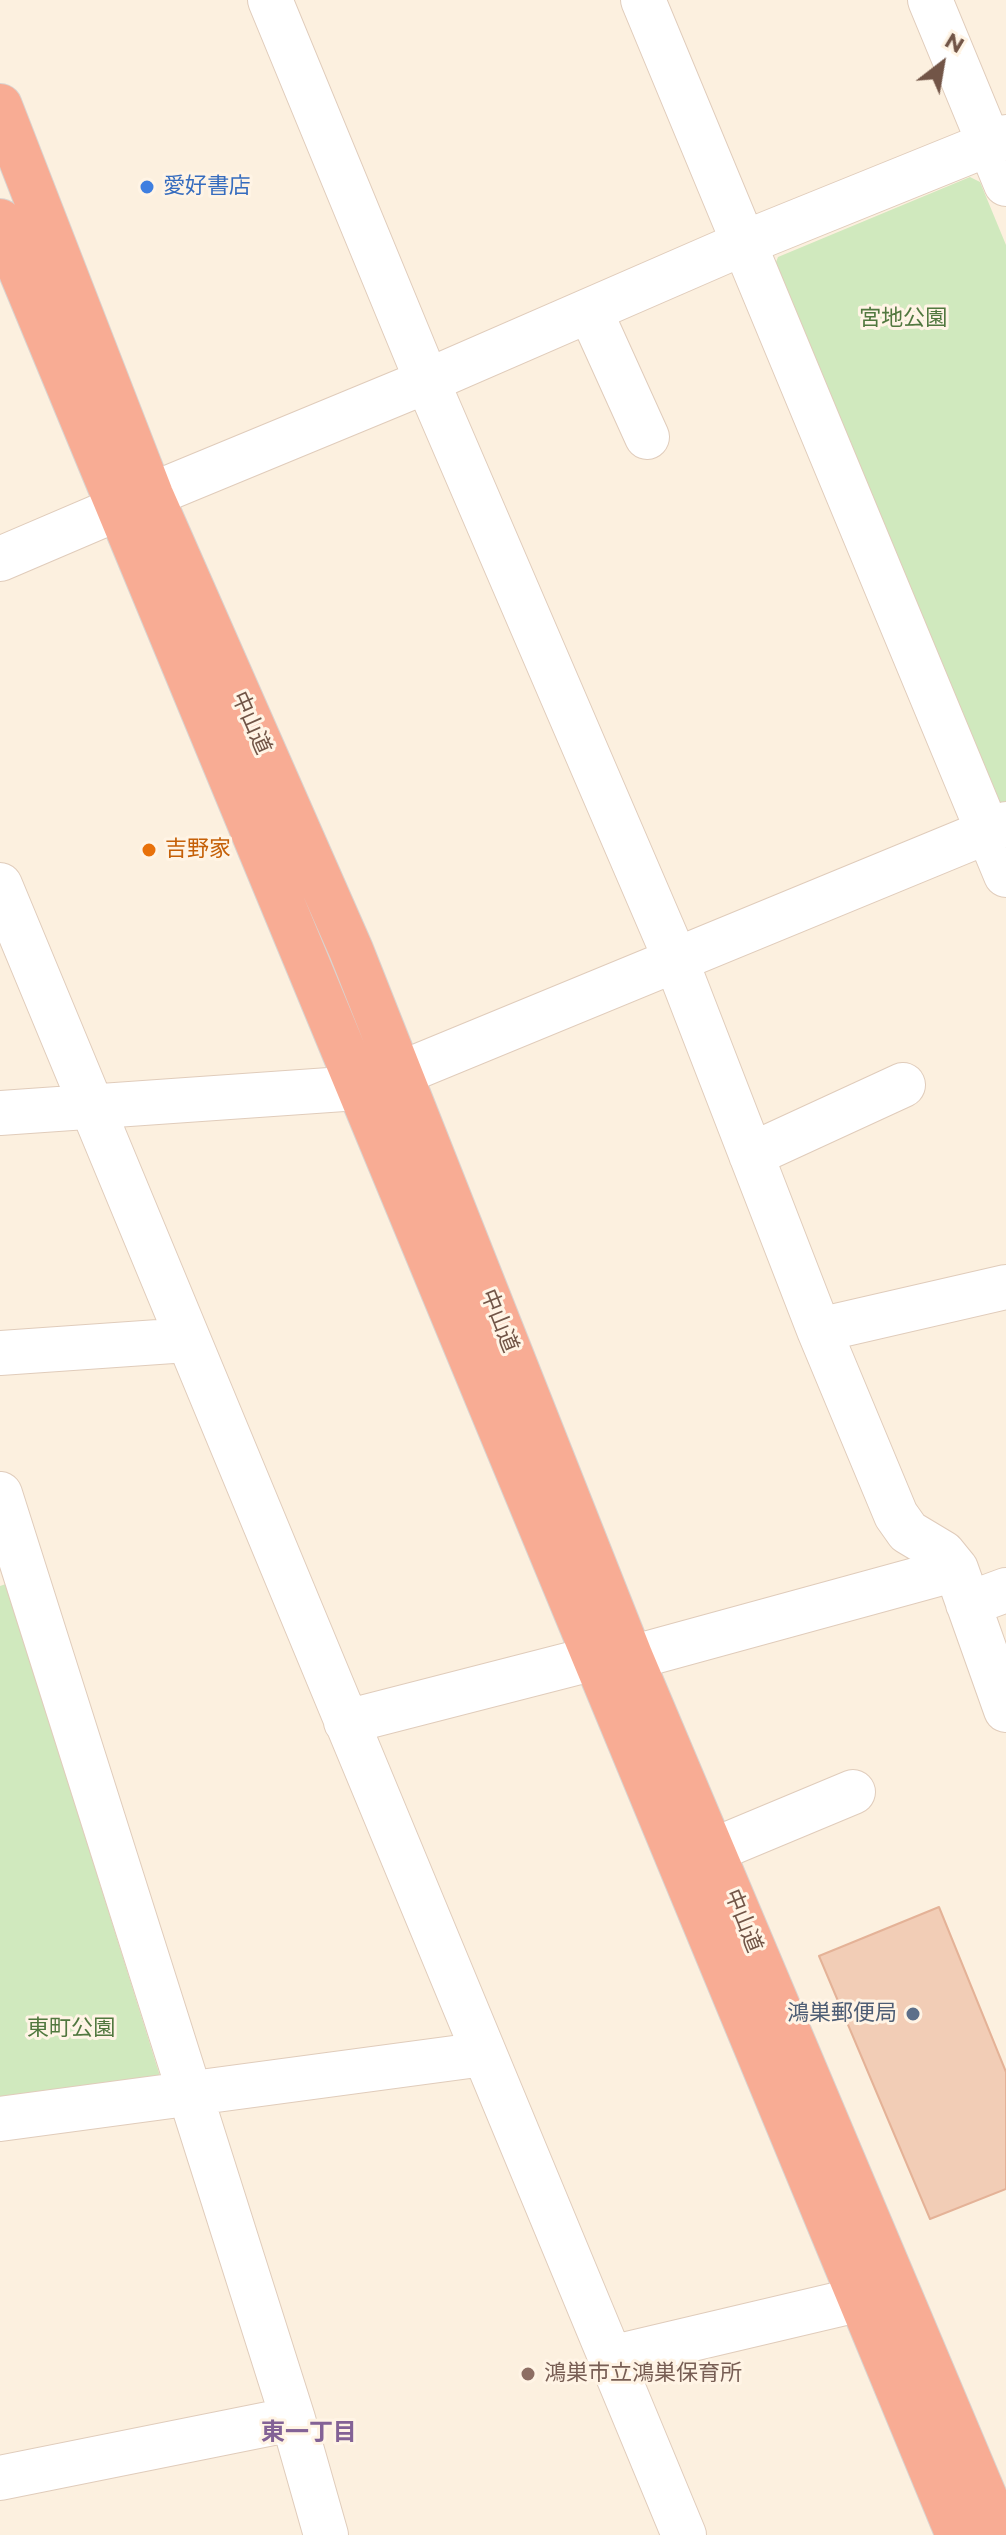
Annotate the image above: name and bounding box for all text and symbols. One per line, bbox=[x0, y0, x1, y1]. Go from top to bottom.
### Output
north arrow bbox=[902, 24, 982, 104]
text: N bbox=[940, 27, 969, 59]
place label: 愛好書店 bbox=[163, 174, 251, 200]
marker: 愛好書店 bbox=[138, 178, 156, 196]
park label: 宮地公園 bbox=[859, 306, 947, 332]
street label: 中山道 bbox=[226, 687, 276, 759]
place label: 吉野家 bbox=[165, 837, 231, 863]
marker: 吉野家 bbox=[140, 841, 158, 859]
street label: 中山道 bbox=[474, 1285, 524, 1357]
street label: 中山道 bbox=[718, 1885, 768, 1957]
place label: 鴻巣郵便局 bbox=[787, 2001, 897, 2027]
marker: 鴻巣郵便局 bbox=[904, 2005, 922, 2023]
park label: 東町公園 bbox=[27, 2016, 115, 2042]
place label: 鴻巣市立鴻巣保育所 bbox=[544, 2361, 742, 2387]
marker: 鴻巣市立鴻巣保育所 bbox=[519, 2365, 537, 2383]
district label: 東一丁目 bbox=[261, 2419, 357, 2447]

